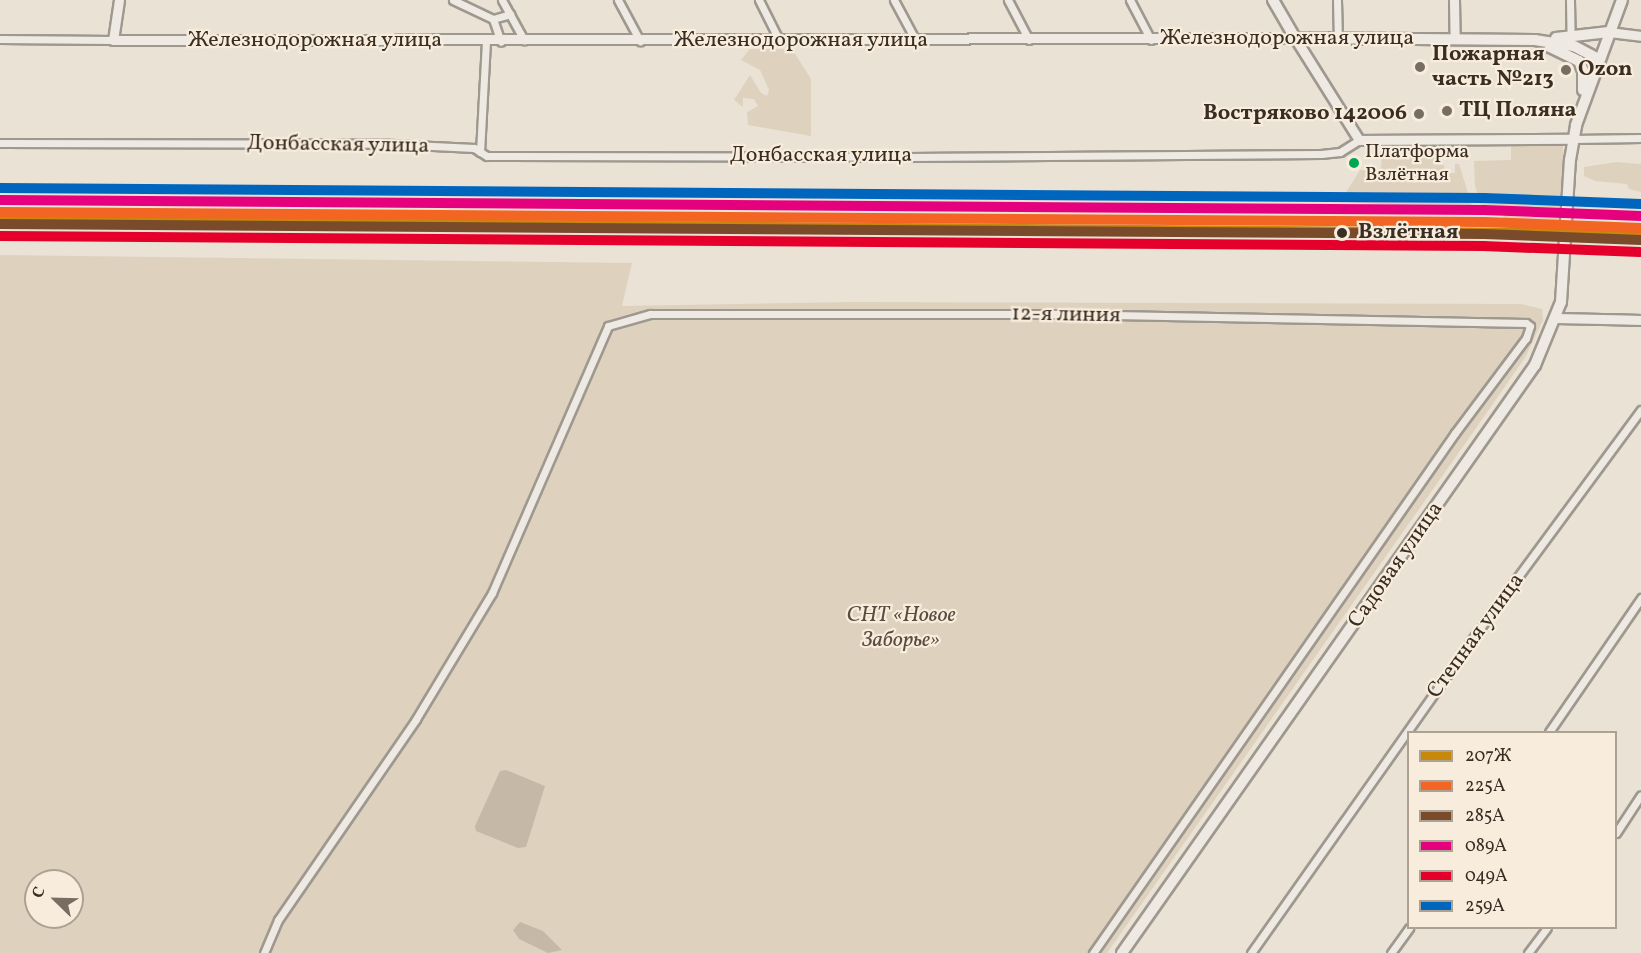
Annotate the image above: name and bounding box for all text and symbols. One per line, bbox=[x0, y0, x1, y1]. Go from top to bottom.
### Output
street label: Железнодорожная улица bbox=[1160, 26, 1414, 52]
street label: Железнодорожная улица bbox=[188, 28, 442, 54]
street label: Железнодорожная улица bbox=[674, 28, 928, 54]
place label: Пожарная часть №213 bbox=[1432, 41, 1554, 92]
place label: Ozon bbox=[1578, 57, 1633, 83]
marker: Пожарная часть №213 bbox=[1413, 60, 1427, 74]
marker: Ozon bbox=[1559, 63, 1573, 77]
place label: ТЦ Поляна bbox=[1459, 98, 1577, 124]
place label: Востряково 142006 bbox=[1203, 101, 1407, 127]
marker: ТЦ Поляна bbox=[1440, 104, 1454, 118]
marker: Востряково 142006 bbox=[1412, 107, 1426, 121]
street label: Донбасская улица bbox=[246, 130, 430, 160]
place label: Платформа Взлётная bbox=[1365, 140, 1469, 187]
street label: Донбасская улица bbox=[729, 143, 913, 169]
marker: Платформа Взлётная bbox=[1348, 157, 1360, 169]
place label: Взлётная bbox=[1358, 220, 1458, 246]
marker: Взлётная bbox=[1331, 222, 1353, 244]
street label: 12-я линия bbox=[1011, 301, 1121, 329]
street label: Садовая улица bbox=[1343, 497, 1449, 633]
street label: Степная улица bbox=[1421, 568, 1531, 704]
park label: СНТ «Новое Заборье» bbox=[846, 602, 956, 654]
legend bbox=[1407, 731, 1617, 929]
text: 207Ж bbox=[1465, 744, 1512, 769]
text: 225А bbox=[1465, 774, 1506, 799]
text: 285А bbox=[1465, 804, 1505, 829]
text: 089А bbox=[1465, 834, 1507, 859]
text: 049А bbox=[1465, 864, 1508, 889]
north arrow bbox=[24, 869, 84, 929]
text: С bbox=[27, 884, 51, 902]
text: 259А bbox=[1465, 894, 1505, 919]

